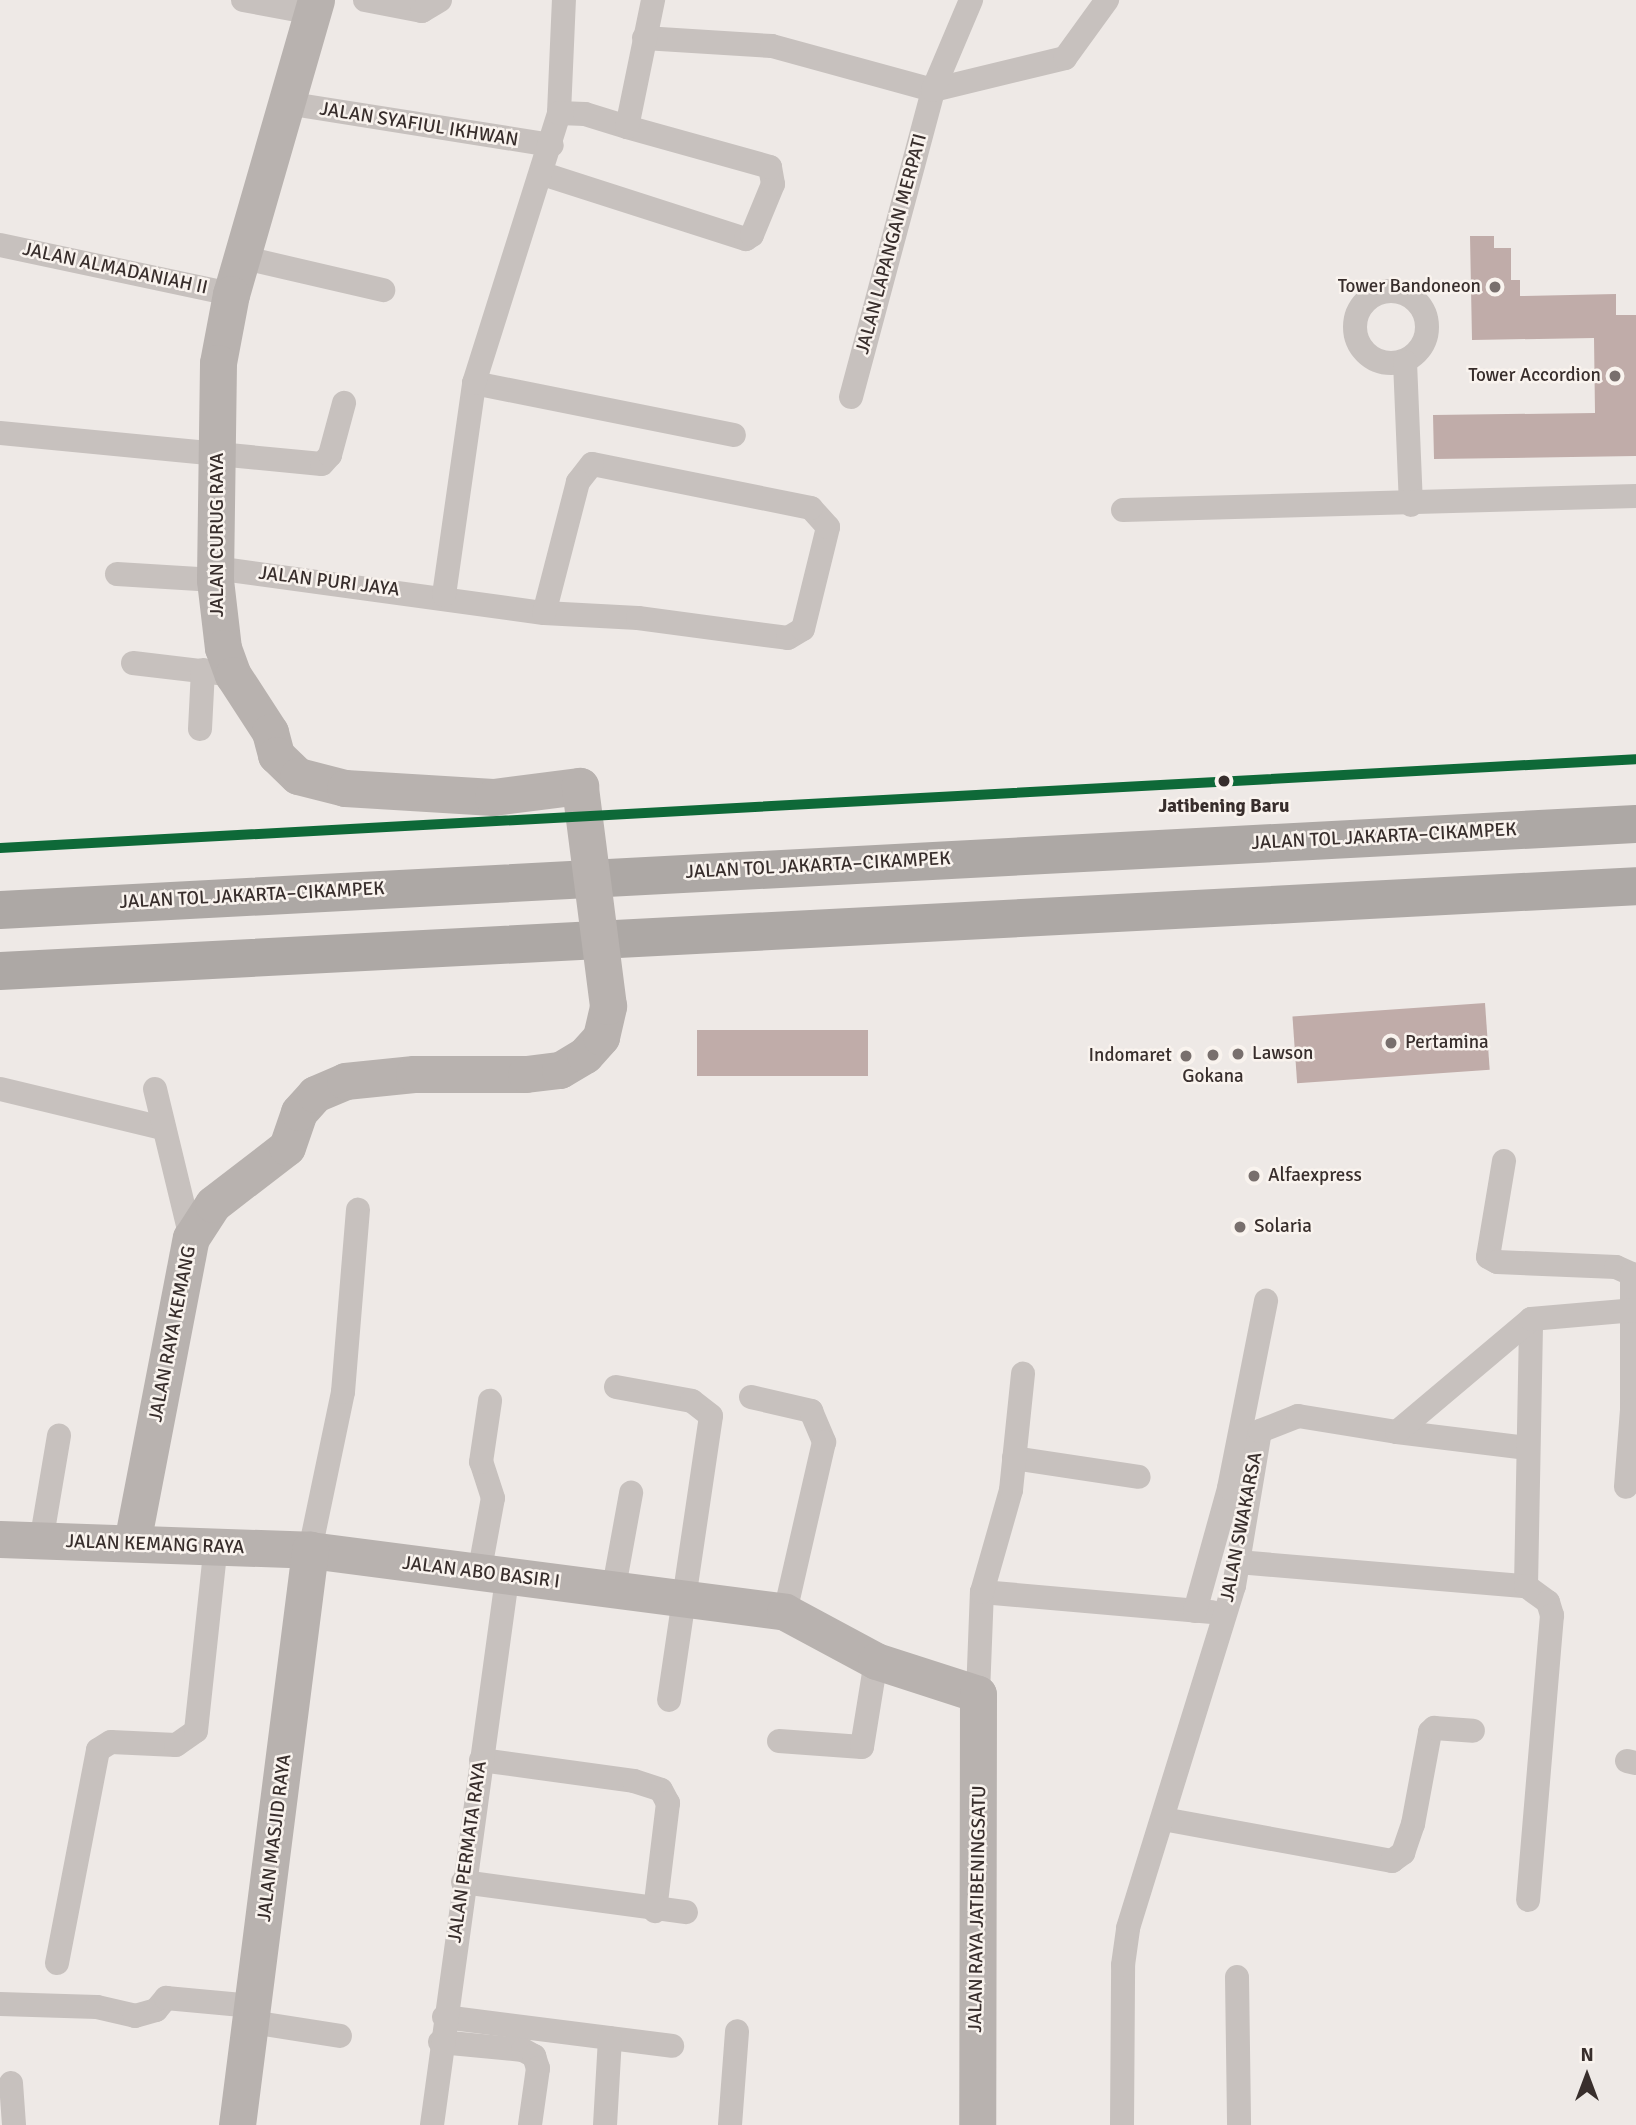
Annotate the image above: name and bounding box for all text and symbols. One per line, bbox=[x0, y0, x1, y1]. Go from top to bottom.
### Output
street label: JALAN SYAFIUL IKHWAN bbox=[318, 98, 520, 152]
street label: JALAN LAPANGAN MERPATI bbox=[852, 131, 932, 357]
street label: JALAN ALMADANIAH II bbox=[20, 238, 210, 300]
place label: Tower Bandoneon bbox=[1338, 276, 1481, 298]
marker: Tower Bandoneon bbox=[1487, 279, 1503, 295]
place label: Tower Accordion bbox=[1468, 365, 1601, 387]
marker: Tower Accordion bbox=[1607, 368, 1623, 384]
street label: JALAN CURUG RAYA bbox=[207, 453, 229, 617]
street label: JALAN PURI JAYA bbox=[257, 562, 401, 602]
marker: Jatibening Baru bbox=[1213, 770, 1235, 792]
place label: Jatibening Baru bbox=[1159, 796, 1289, 818]
street label: JALAN TOL JAKARTA–CIKAMPEK bbox=[1251, 819, 1517, 855]
street label: JALAN TOL JAKARTA–CIKAMPEK bbox=[685, 848, 951, 884]
street label: JALAN TOL JAKARTA–CIKAMPEK bbox=[119, 878, 385, 914]
place label: Pertamina bbox=[1405, 1032, 1489, 1054]
marker: Pertamina bbox=[1383, 1035, 1399, 1051]
place label: Lawson bbox=[1252, 1043, 1313, 1065]
place label: Indomaret bbox=[1089, 1045, 1172, 1067]
marker: Lawson bbox=[1230, 1046, 1246, 1062]
marker: Gokana bbox=[1205, 1047, 1221, 1063]
marker: Indomaret bbox=[1178, 1048, 1194, 1064]
place label: Gokana bbox=[1182, 1066, 1244, 1088]
place label: Alfaexpress bbox=[1268, 1165, 1362, 1187]
marker: Alfaexpress bbox=[1246, 1168, 1262, 1184]
place label: Solaria bbox=[1254, 1216, 1312, 1238]
marker: Solaria bbox=[1232, 1219, 1248, 1235]
street label: JALAN RAYA KEMANG bbox=[145, 1244, 201, 1424]
street label: JALAN SWAKARSA bbox=[1216, 1450, 1268, 1604]
street label: JALAN KEMANG RAYA bbox=[65, 1530, 245, 1560]
street label: JALAN ABO BASIR I bbox=[401, 1552, 561, 1594]
street label: JALAN MASJID RAYA bbox=[253, 1753, 297, 1923]
street label: JALAN PERMATA RAYA bbox=[444, 1760, 492, 1944]
street label: JALAN RAYA JATIBENINGSATU bbox=[964, 1785, 992, 2033]
north arrow bbox=[1552, 2041, 1622, 2111]
text: N bbox=[1580, 2043, 1594, 2067]

